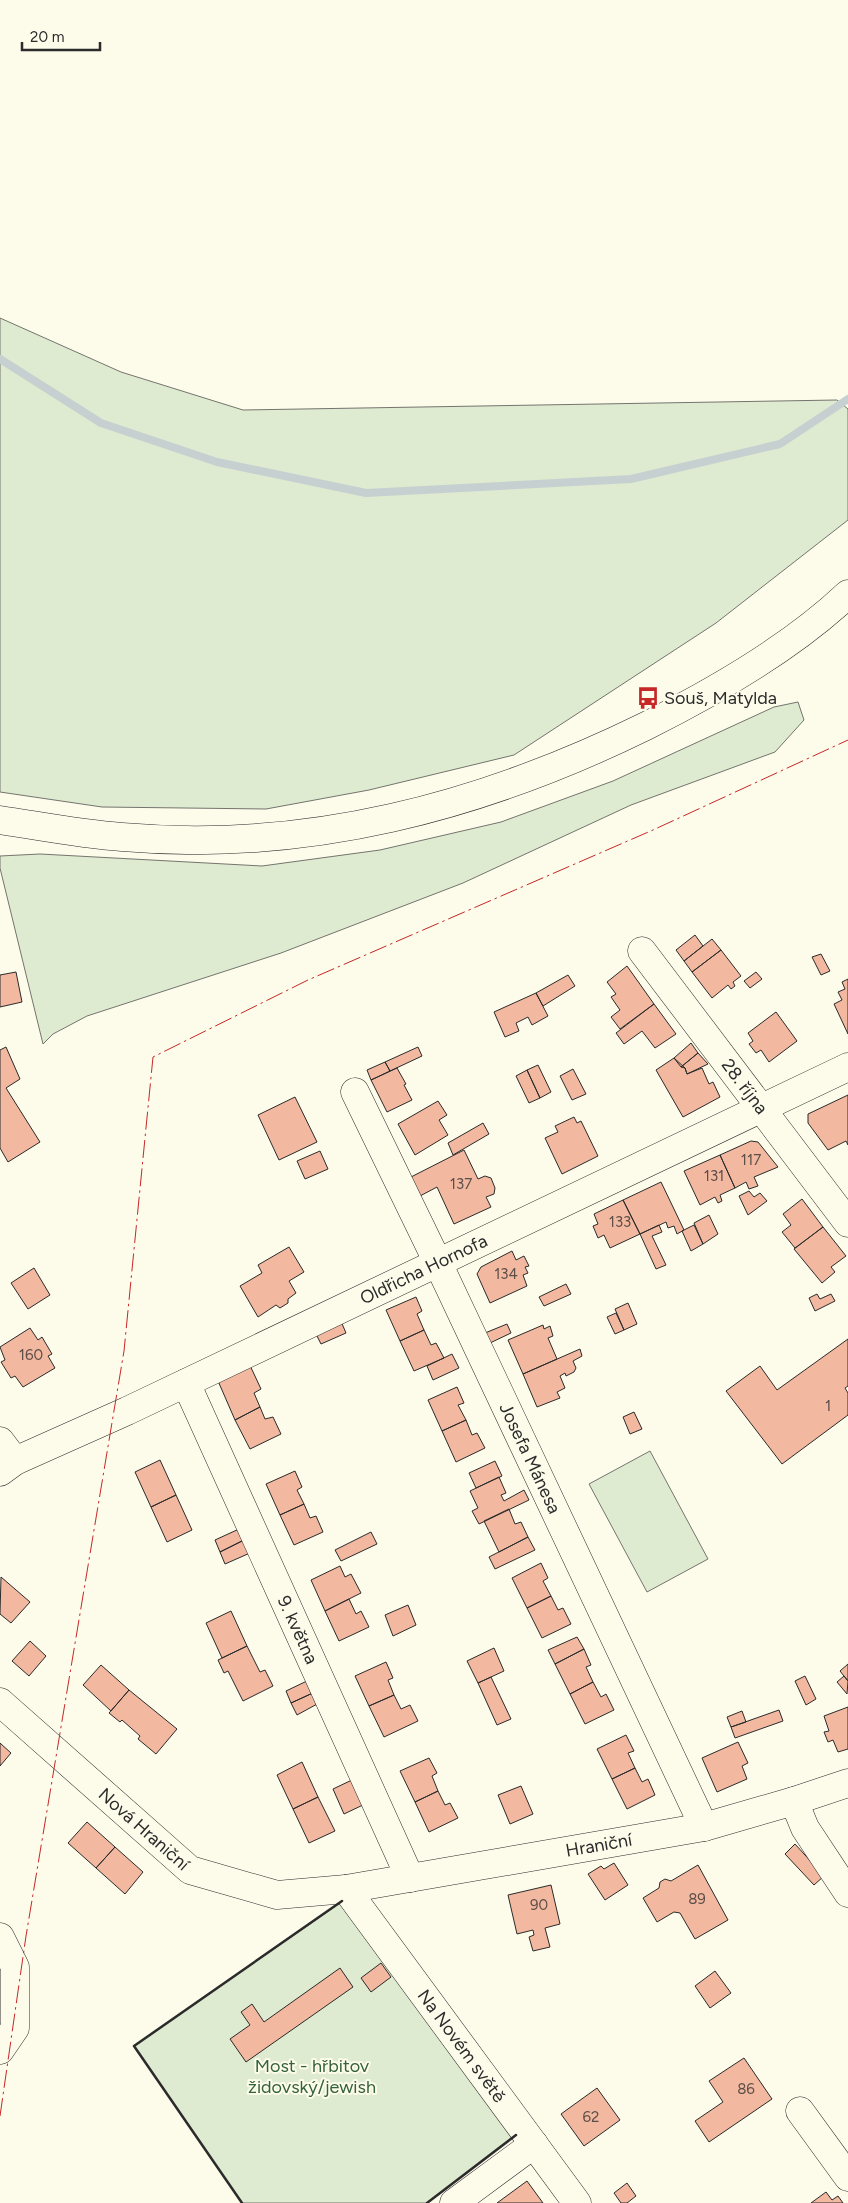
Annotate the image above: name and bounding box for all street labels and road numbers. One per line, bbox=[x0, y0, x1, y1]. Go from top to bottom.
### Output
street label: 28. října bbox=[717, 1054, 773, 1119]
street label: Oldřicha Hornofa bbox=[356, 1230, 491, 1309]
street label: Josefa Mánesa bbox=[495, 1399, 566, 1517]
street label: 9. května bbox=[273, 1592, 323, 1667]
street label: Nová Hraniční bbox=[94, 1783, 194, 1876]
street label: Hraniční bbox=[564, 1829, 635, 1862]
street label: Na Novém světě bbox=[413, 1985, 510, 2107]

